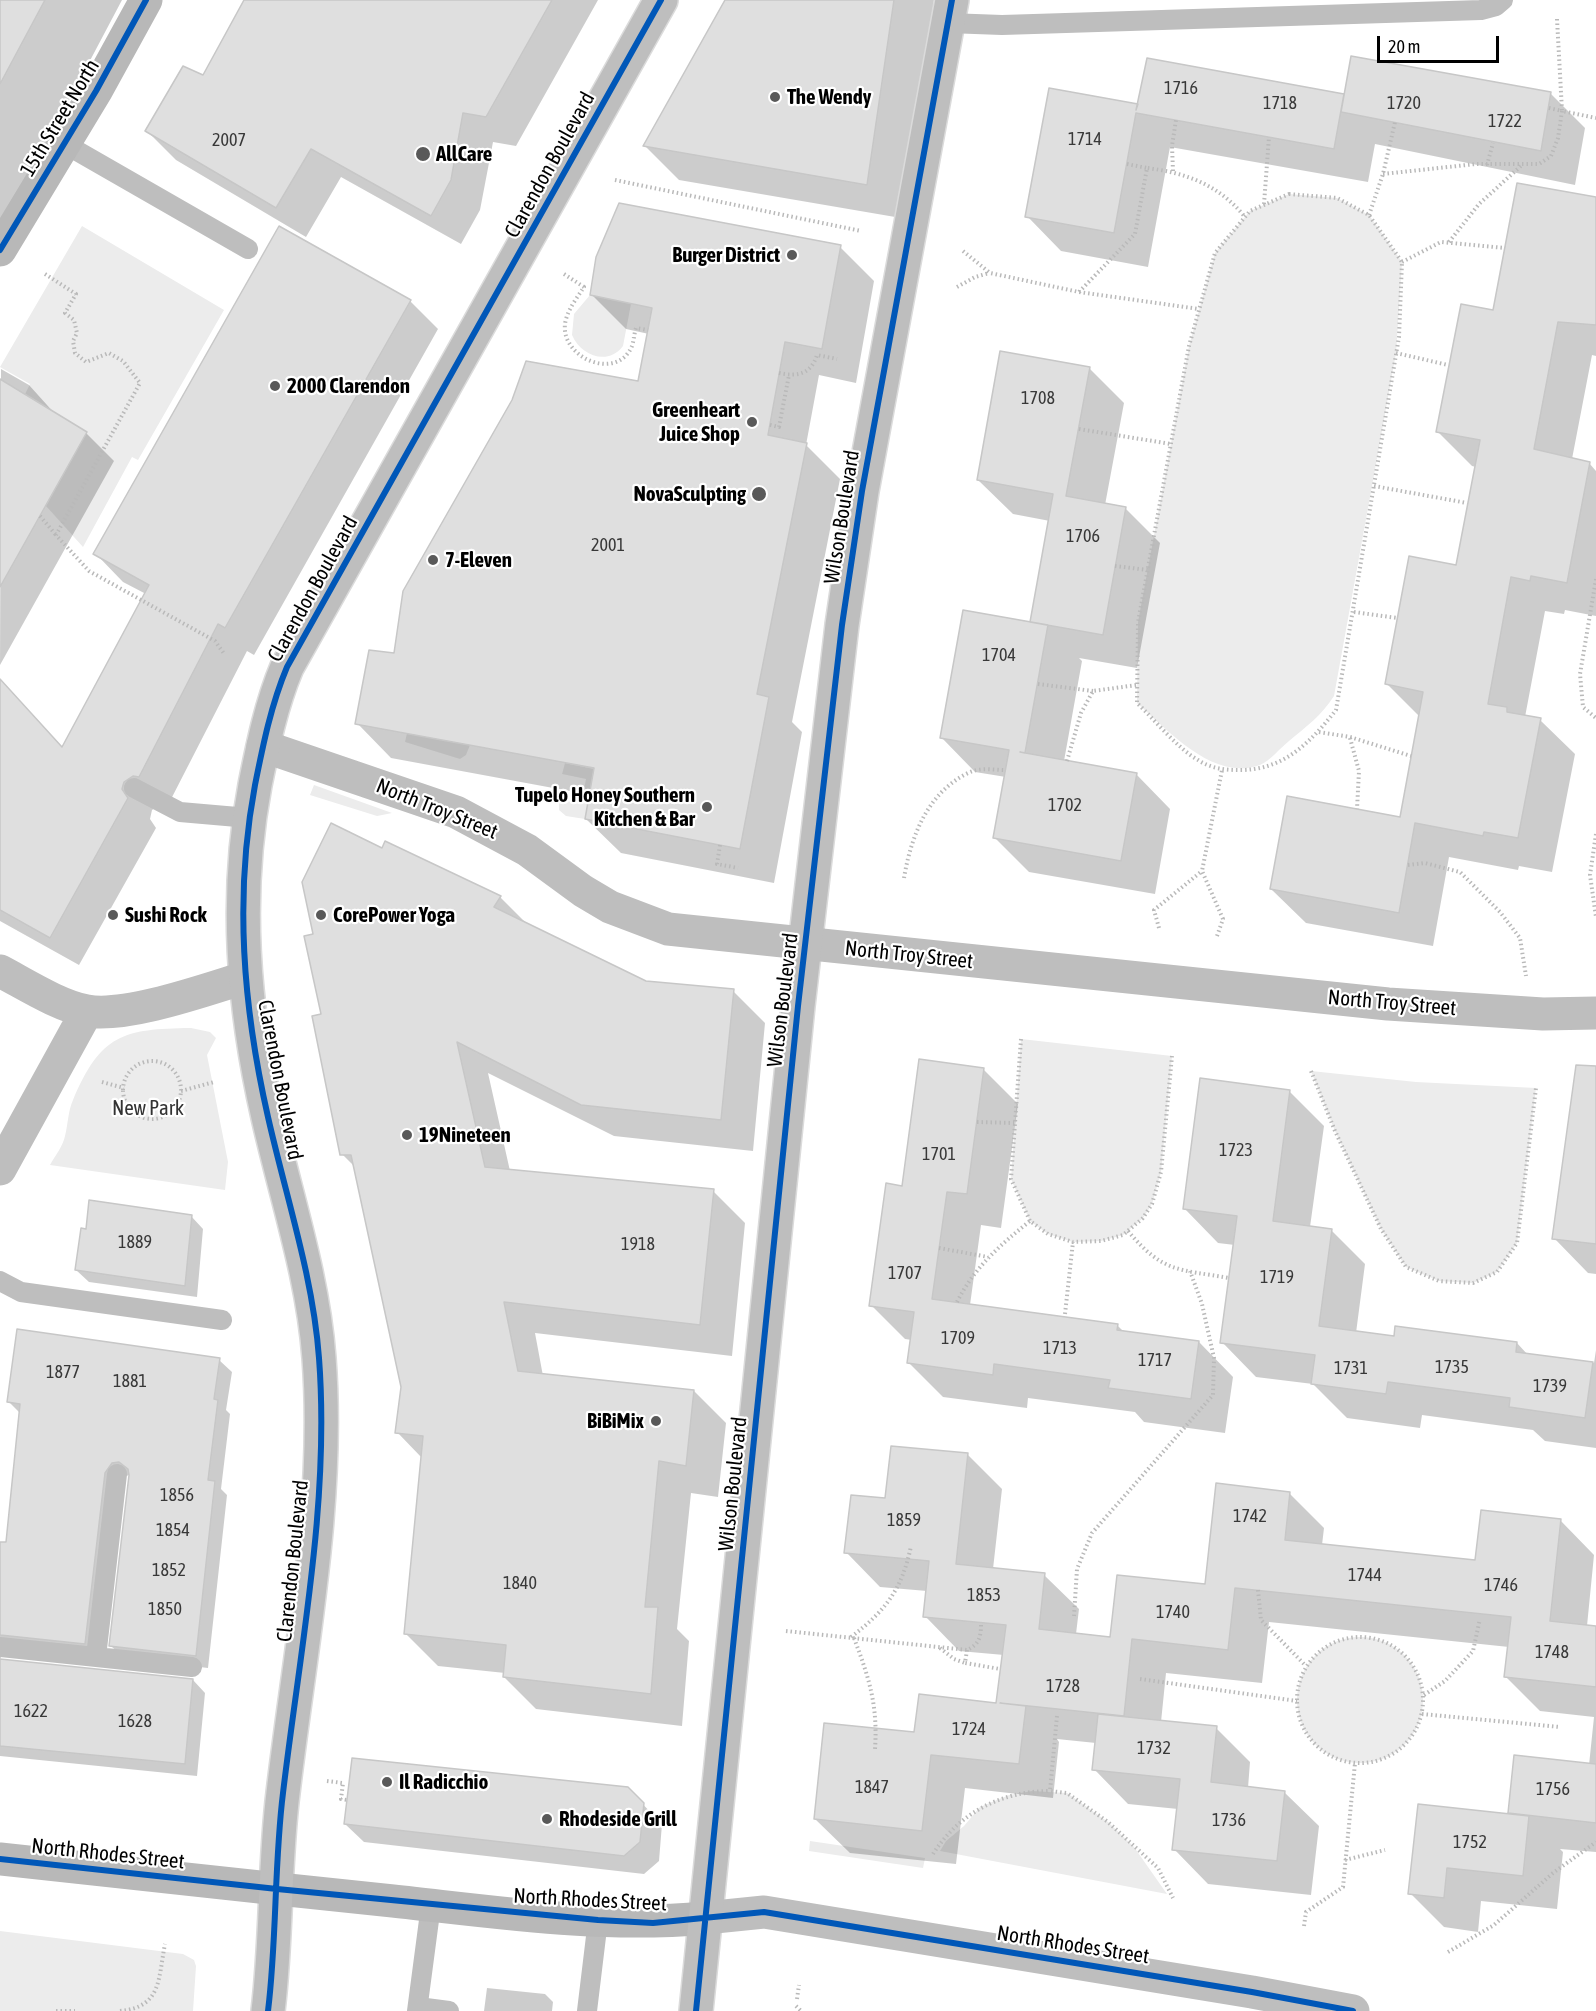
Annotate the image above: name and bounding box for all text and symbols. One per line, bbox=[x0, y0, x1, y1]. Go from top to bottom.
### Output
scale bar bbox=[1380, 24, 1502, 62]
text: 20 m bbox=[1388, 36, 1420, 57]
street label: 15th Street North bbox=[15, 55, 105, 181]
house number: 1716 bbox=[1164, 77, 1198, 99]
place label: The Wendy bbox=[787, 84, 871, 110]
street label: Clarendon Boulevard bbox=[500, 88, 600, 242]
marker: The Wendy bbox=[768, 90, 782, 104]
house number: 1718 bbox=[1263, 92, 1297, 114]
house number: 1720 bbox=[1387, 92, 1421, 114]
house number: 1722 bbox=[1488, 110, 1522, 132]
house number: 1714 bbox=[1068, 128, 1102, 150]
house number: 2007 bbox=[212, 129, 246, 151]
place label: AllCare bbox=[436, 141, 492, 167]
marker: AllCare bbox=[414, 145, 432, 163]
place label: Burger District bbox=[672, 242, 780, 268]
marker: Burger District bbox=[785, 248, 799, 262]
place label: 2000 Clarendon bbox=[287, 373, 410, 399]
marker: 2000 Clarendon bbox=[268, 379, 282, 393]
house number: 1708 bbox=[1021, 387, 1055, 409]
place label: Greenheart Juice Shop bbox=[652, 397, 740, 447]
marker: Greenheart Juice Shop bbox=[745, 415, 759, 429]
street label: Wilson Boulevard bbox=[819, 448, 865, 586]
place label: NovaSculpting bbox=[633, 481, 746, 507]
marker: NovaSculpting bbox=[750, 485, 768, 503]
street label: Clarendon Boulevard bbox=[263, 512, 363, 666]
house number: 1706 bbox=[1066, 525, 1100, 547]
house number: 2001 bbox=[591, 534, 625, 556]
place label: 7-Eleven bbox=[445, 547, 512, 573]
marker: 7-Eleven bbox=[426, 553, 440, 567]
house number: 1704 bbox=[982, 644, 1016, 666]
street label: North Troy Street bbox=[373, 773, 501, 845]
place label: Tupelo Honey Southern Kitchen & Bar bbox=[515, 782, 695, 832]
house number: 1702 bbox=[1048, 794, 1082, 816]
marker: Tupelo Honey Southern Kitchen & Bar bbox=[700, 800, 714, 814]
place label: Sushi Rock bbox=[125, 902, 207, 928]
place label: CorePower Yoga bbox=[333, 902, 455, 928]
marker: Sushi Rock bbox=[106, 908, 120, 922]
marker: CorePower Yoga bbox=[314, 908, 328, 922]
street label: Wilson Boulevard bbox=[762, 931, 804, 1069]
street label: North Troy Street bbox=[844, 936, 974, 974]
street label: North Troy Street bbox=[1327, 985, 1457, 1021]
street label: Clarendon Boulevard bbox=[252, 998, 308, 1162]
park label: New Park bbox=[112, 1095, 184, 1121]
place label: 19Nineteen bbox=[419, 1122, 511, 1148]
marker: 19Nineteen bbox=[400, 1128, 414, 1142]
house number: 1723 bbox=[1219, 1139, 1253, 1161]
house number: 1701 bbox=[922, 1143, 956, 1165]
house number: 1889 bbox=[118, 1231, 152, 1253]
house number: 1918 bbox=[621, 1233, 655, 1255]
house number: 1707 bbox=[888, 1262, 922, 1284]
house number: 1719 bbox=[1260, 1266, 1294, 1288]
house number: 1709 bbox=[941, 1327, 975, 1349]
house number: 1713 bbox=[1043, 1337, 1077, 1359]
house number: 1717 bbox=[1138, 1349, 1172, 1371]
house number: 1735 bbox=[1435, 1356, 1469, 1378]
house number: 1731 bbox=[1334, 1357, 1368, 1379]
house number: 1877 bbox=[46, 1361, 80, 1383]
house number: 1881 bbox=[113, 1370, 147, 1392]
house number: 1739 bbox=[1533, 1375, 1567, 1397]
place label: BiBiMix bbox=[587, 1408, 644, 1434]
marker: BiBiMix bbox=[649, 1414, 663, 1428]
street label: Wilson Boulevard bbox=[713, 1416, 753, 1552]
street label: Clarendon Boulevard bbox=[272, 1479, 314, 1643]
house number: 1856 bbox=[160, 1484, 194, 1506]
house number: 1742 bbox=[1233, 1505, 1267, 1527]
house number: 1859 bbox=[887, 1509, 921, 1531]
house number: 1854 bbox=[156, 1519, 190, 1541]
house number: 1852 bbox=[152, 1559, 186, 1581]
house number: 1744 bbox=[1348, 1564, 1382, 1586]
house number: 1840 bbox=[503, 1572, 537, 1594]
house number: 1746 bbox=[1484, 1574, 1518, 1596]
house number: 1853 bbox=[967, 1584, 1001, 1606]
house number: 1850 bbox=[148, 1598, 182, 1620]
house number: 1740 bbox=[1156, 1601, 1190, 1623]
house number: 1748 bbox=[1535, 1641, 1569, 1663]
house number: 1728 bbox=[1046, 1675, 1080, 1697]
house number: 1622 bbox=[14, 1700, 48, 1722]
house number: 1628 bbox=[118, 1710, 152, 1732]
house number: 1724 bbox=[952, 1718, 986, 1740]
house number: 1732 bbox=[1137, 1737, 1171, 1759]
place label: Il Radicchio bbox=[399, 1769, 488, 1795]
marker: Il Radicchio bbox=[380, 1775, 394, 1789]
house number: 1847 bbox=[855, 1776, 889, 1798]
house number: 1756 bbox=[1536, 1778, 1570, 1800]
place label: Rhodeside Grill bbox=[559, 1806, 677, 1832]
house number: 1736 bbox=[1212, 1809, 1246, 1831]
marker: Rhodeside Grill bbox=[540, 1812, 554, 1826]
house number: 1752 bbox=[1453, 1831, 1487, 1853]
street label: North Rhodes Street bbox=[30, 1833, 186, 1875]
street label: North Rhodes Street bbox=[513, 1883, 667, 1917]
street label: North Rhodes Street bbox=[995, 1921, 1151, 1969]

